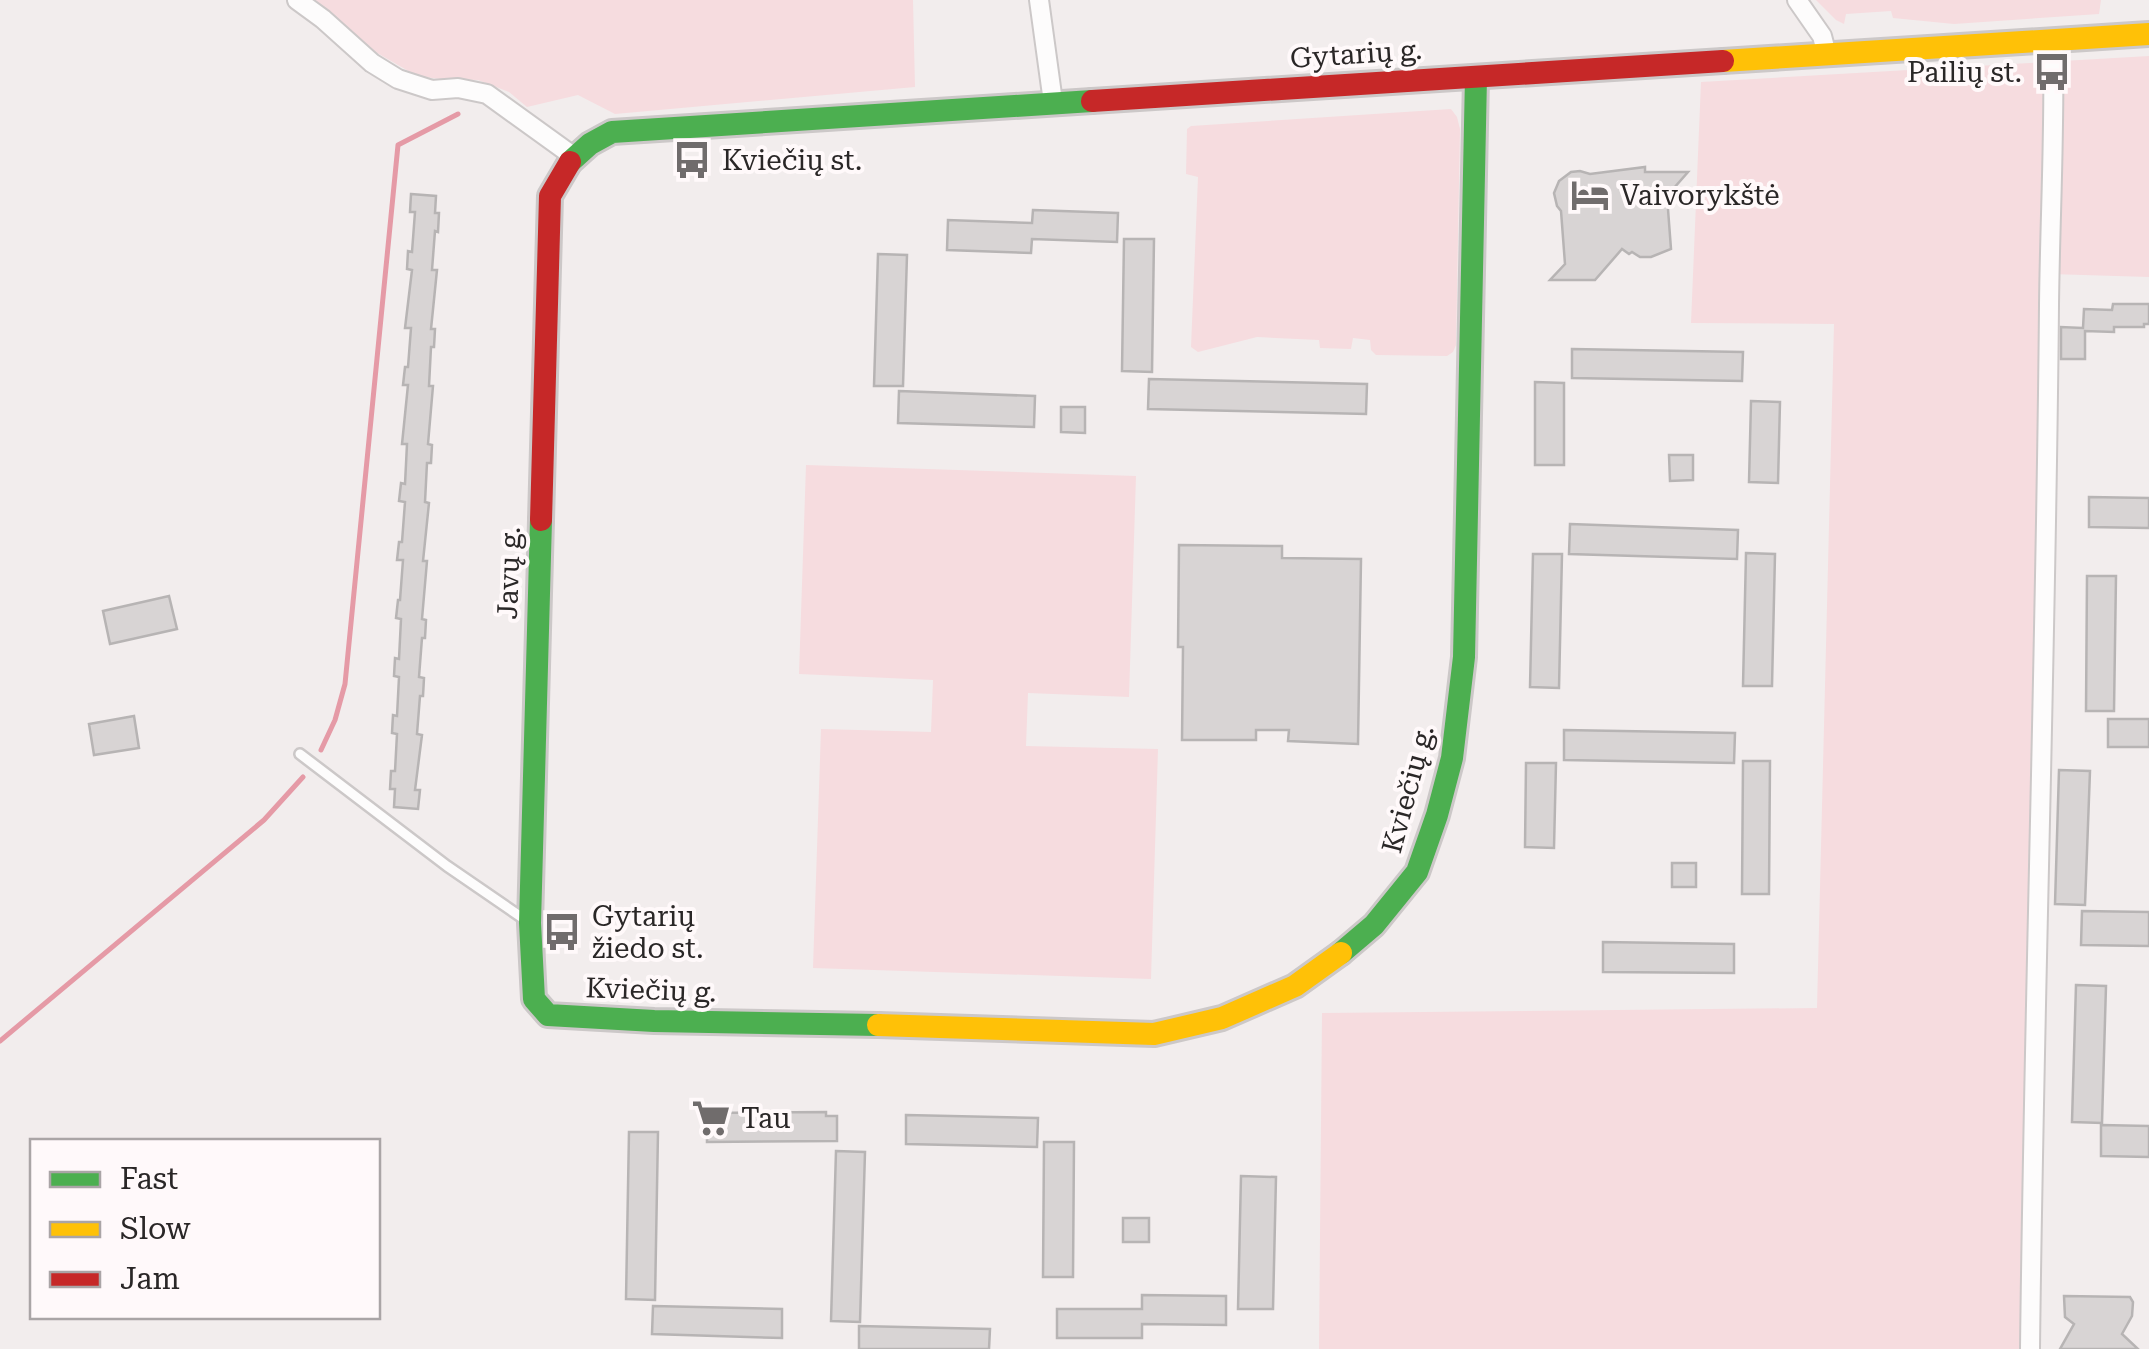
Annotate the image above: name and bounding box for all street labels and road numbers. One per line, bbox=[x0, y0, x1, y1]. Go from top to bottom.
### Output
street label: Gytarių g. bbox=[1289, 33, 1423, 75]
street label: Javų g. bbox=[491, 526, 527, 620]
street label: Kviečių g. bbox=[1375, 721, 1441, 857]
street label: Kviečių g. bbox=[585, 971, 717, 1009]

